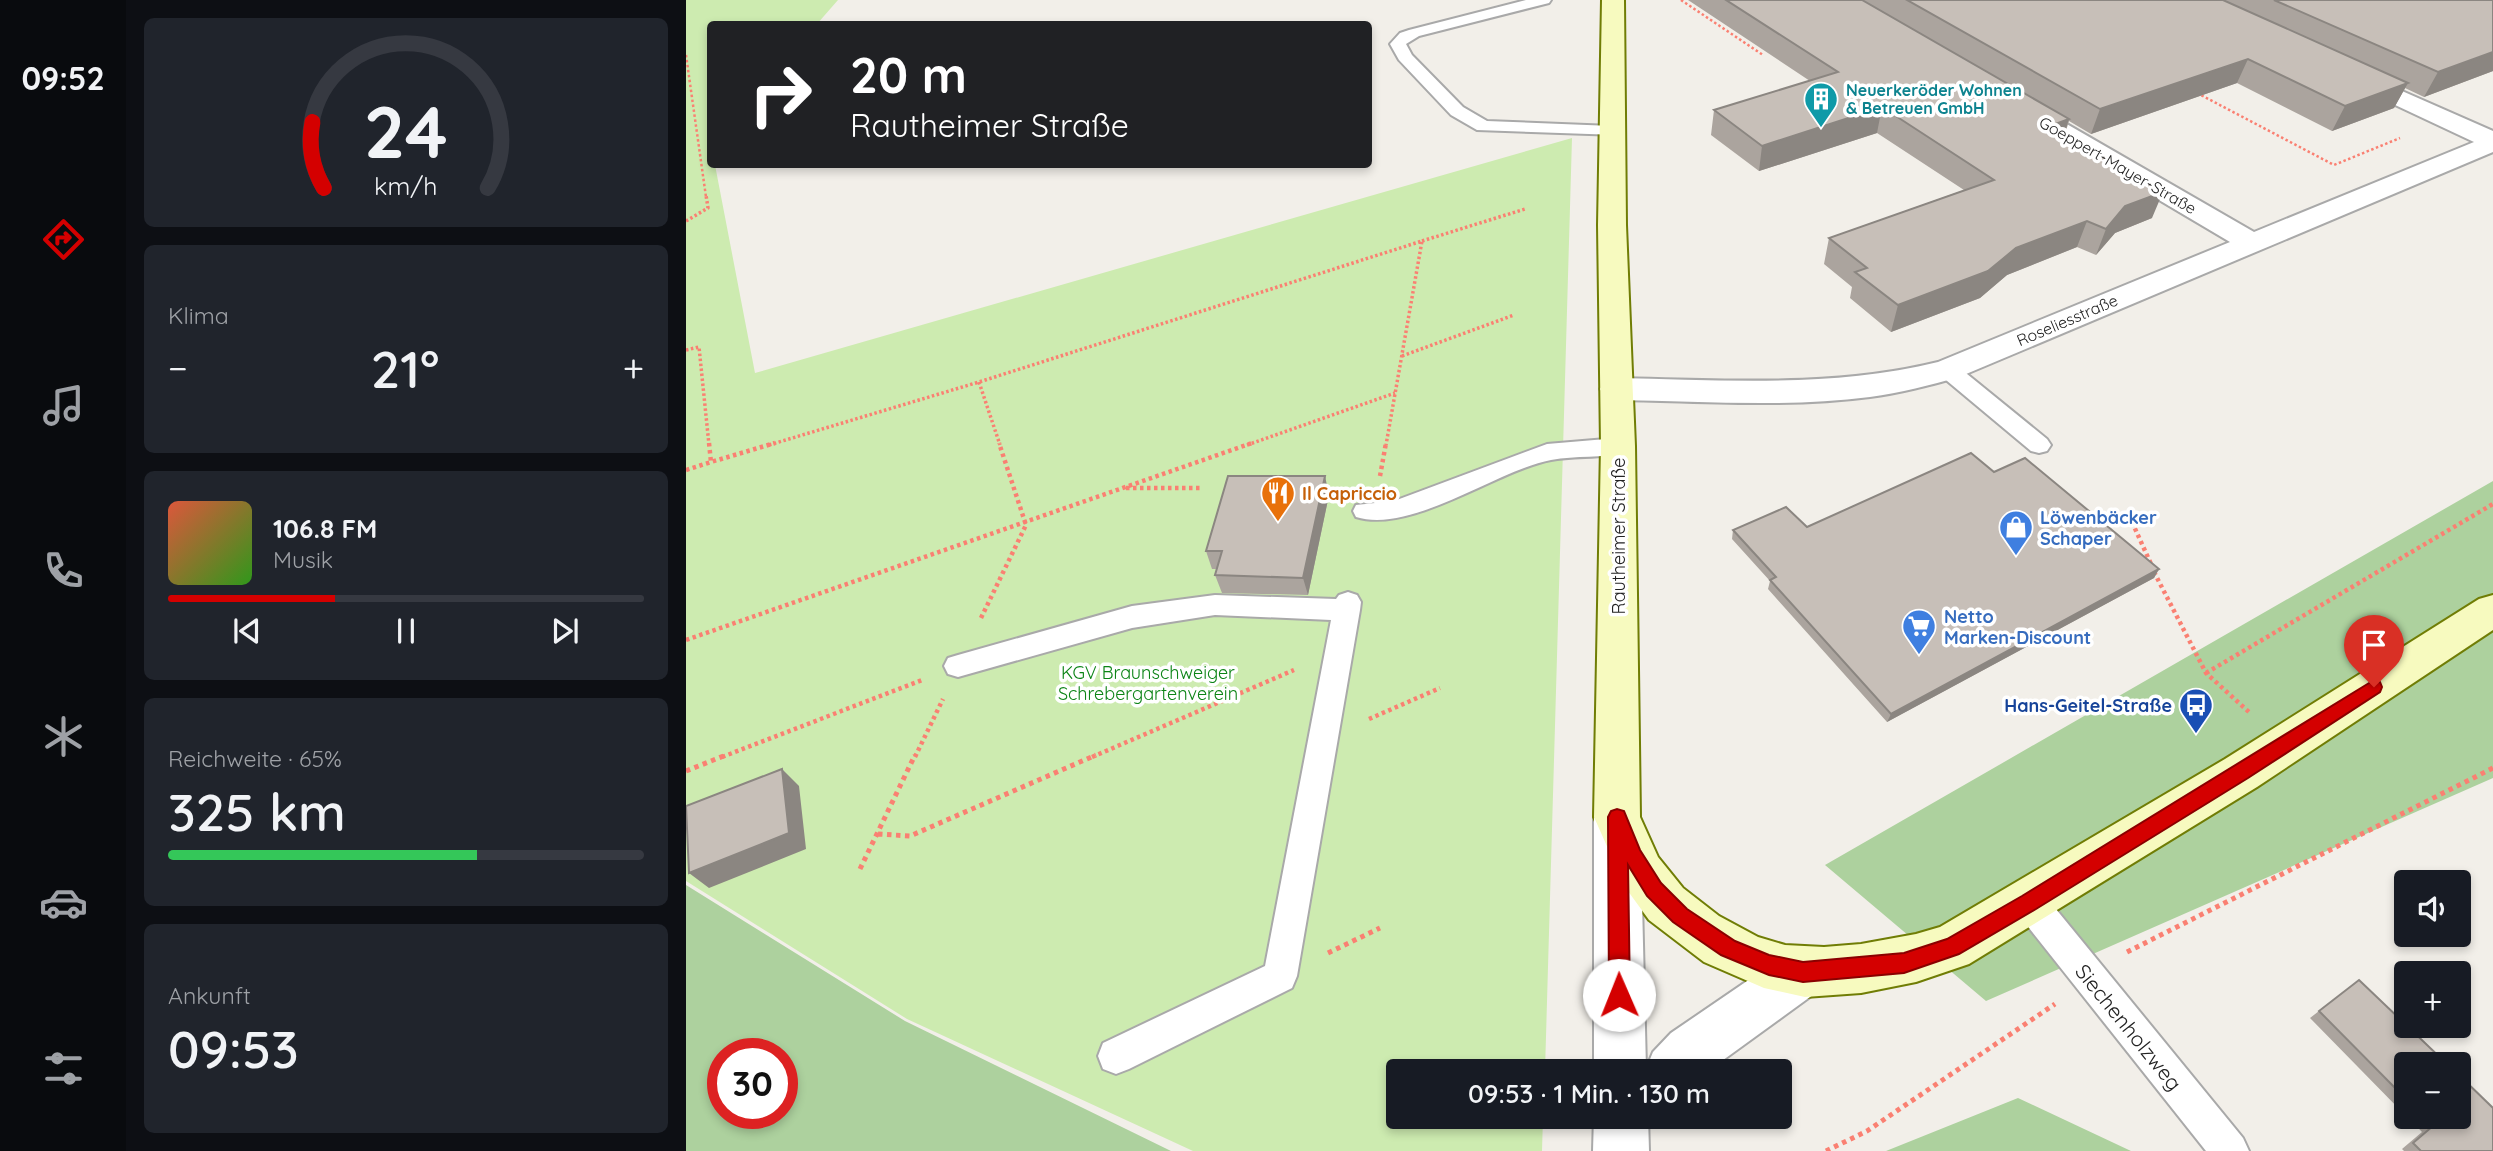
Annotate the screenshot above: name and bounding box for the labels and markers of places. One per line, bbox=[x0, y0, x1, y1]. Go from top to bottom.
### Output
building icon: Neuerkeröder Wohnen & Betreuen GmbH bbox=[1802, 80, 1840, 129]
place label: Neuerkeröder Wohnen & Betreuen GmbH bbox=[1846, 80, 2022, 118]
restaurant icon: Il Capriccio bbox=[1259, 474, 1297, 523]
place label: Il Capriccio bbox=[1302, 482, 1397, 505]
place label: Löwenbäcker Schaper bbox=[2040, 506, 2157, 550]
shop icon: Löwenbäcker Schaper bbox=[1997, 508, 2035, 557]
place label: Netto Marken-Discount bbox=[1944, 605, 2091, 649]
supermarket icon: Netto Marken-Discount bbox=[1900, 607, 1938, 656]
pin bbox=[2344, 615, 2404, 687]
bus stop icon: Hans-Geitel-Straße bbox=[2177, 686, 2215, 735]
place label: Hans-Geitel-Straße bbox=[2004, 694, 2172, 717]

